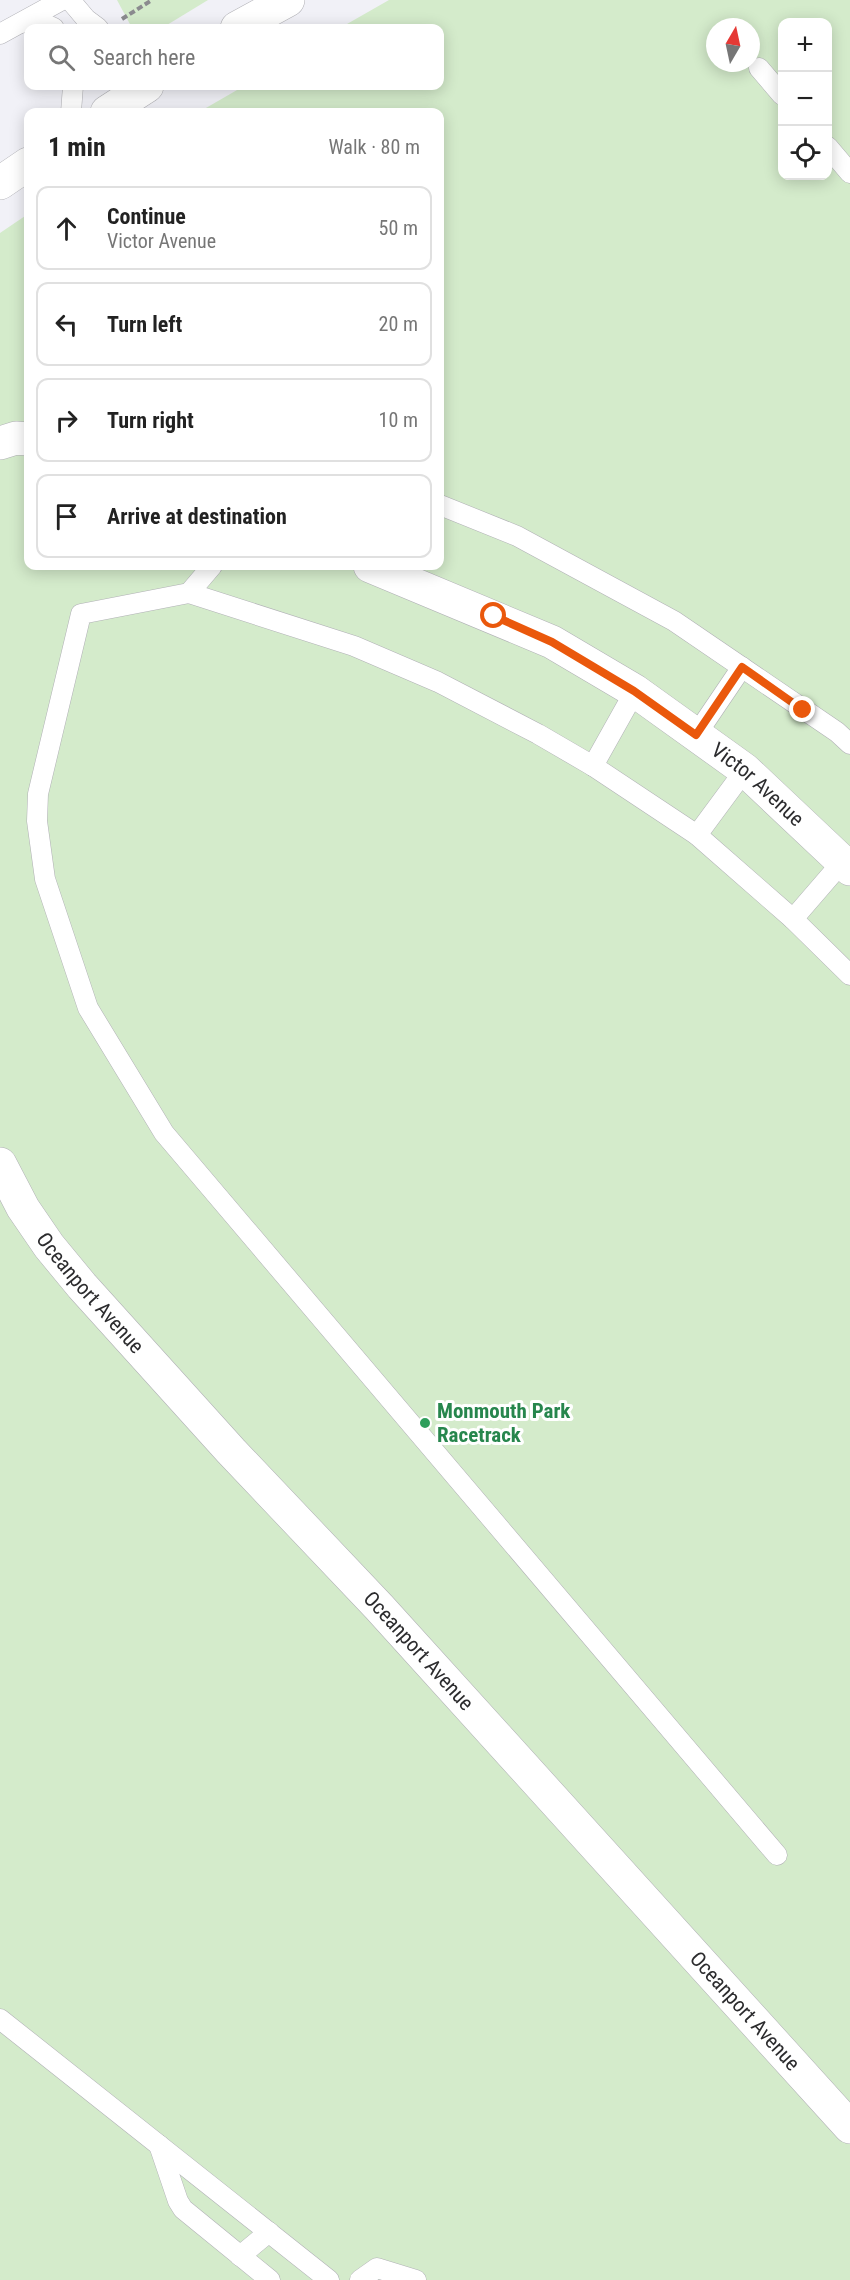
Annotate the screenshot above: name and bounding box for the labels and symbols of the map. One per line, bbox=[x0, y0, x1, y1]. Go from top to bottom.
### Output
north arrow bbox=[706, 18, 760, 72]
route start bbox=[480, 602, 506, 628]
route end bbox=[789, 696, 815, 722]
street label: Victor Avenue bbox=[707, 738, 809, 831]
street label: Oceanport Avenue bbox=[31, 1228, 149, 1358]
place label: Monmouth Park Racetrack bbox=[437, 1399, 571, 1447]
marker: Monmouth Park Racetrack bbox=[418, 1416, 432, 1430]
street label: Oceanport Avenue bbox=[359, 1587, 479, 1715]
street label: Oceanport Avenue bbox=[685, 1947, 805, 2075]

